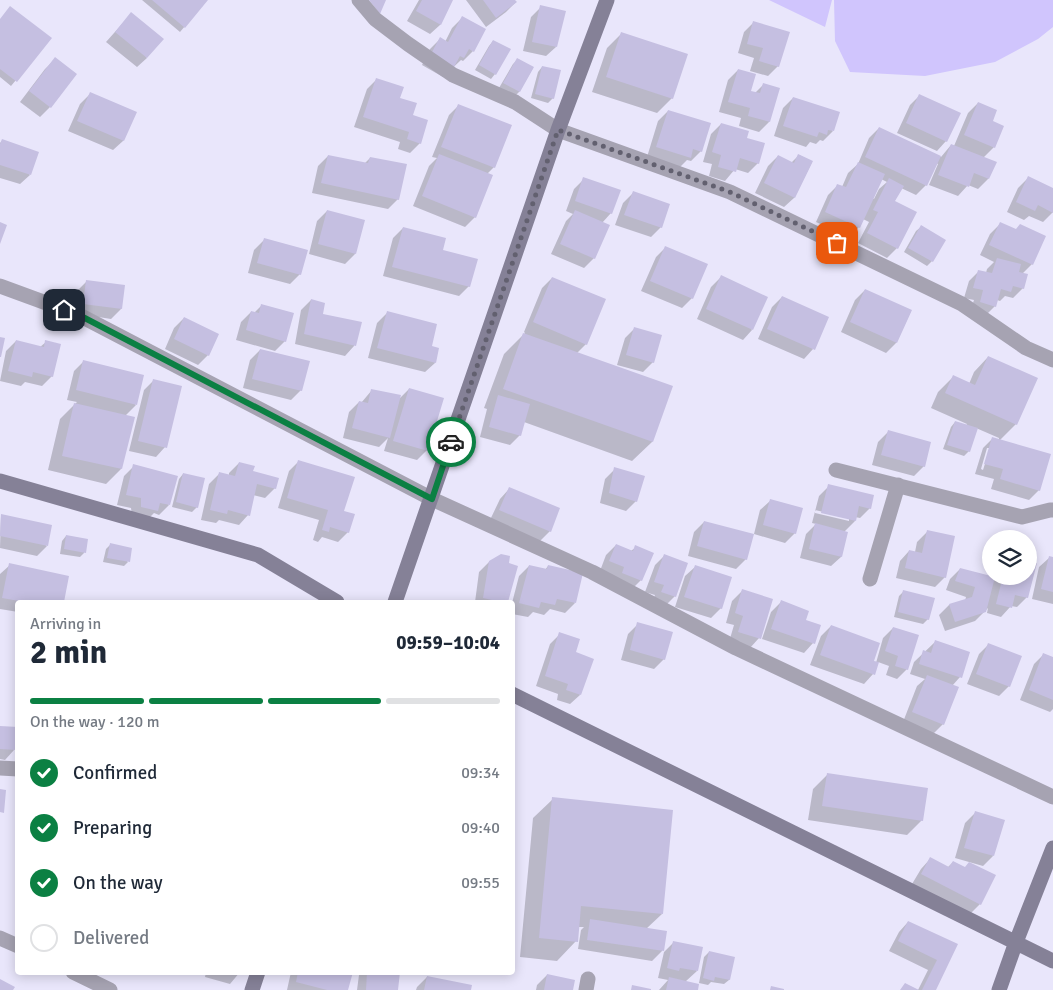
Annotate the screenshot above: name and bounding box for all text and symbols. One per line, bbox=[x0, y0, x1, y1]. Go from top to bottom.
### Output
pin bbox=[816, 222, 858, 264]
icon: bag bbox=[823, 229, 851, 257]
pin bbox=[43, 289, 85, 331]
icon: home bbox=[50, 296, 78, 324]
courier bbox=[426, 417, 476, 467]
icon: car bbox=[437, 428, 465, 456]
map controls bbox=[982, 530, 1037, 585]
button: layers bbox=[982, 530, 1037, 585]
text: Arriving in bbox=[30, 614, 101, 634]
text: 09:59–10:04 bbox=[396, 631, 500, 655]
text: 2 min bbox=[30, 633, 107, 672]
text: On the way · 120 m bbox=[30, 712, 160, 732]
icon: check bbox=[30, 759, 58, 787]
text: Confirmed bbox=[73, 761, 157, 785]
text: 09:34 bbox=[461, 763, 500, 783]
icon: check bbox=[30, 814, 58, 842]
text: Preparing bbox=[73, 816, 152, 840]
text: 09:40 bbox=[461, 818, 500, 838]
icon: check bbox=[30, 869, 58, 897]
text: On the way bbox=[73, 871, 163, 895]
text: 09:55 bbox=[461, 873, 500, 893]
text: Delivered bbox=[73, 926, 149, 950]

